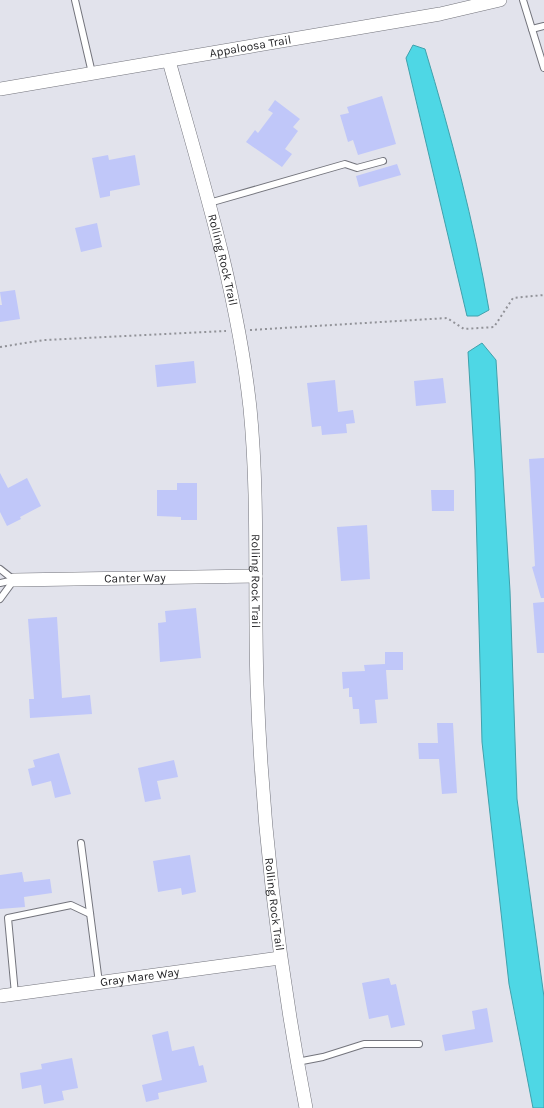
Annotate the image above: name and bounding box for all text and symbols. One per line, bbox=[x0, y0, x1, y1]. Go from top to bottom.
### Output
street label: Appaloosa Trail bbox=[208, 32, 292, 60]
street label: Rolling Rock Trail bbox=[205, 212, 240, 307]
street label: Rolling Rock Trail bbox=[249, 534, 263, 628]
street label: Canter Way bbox=[104, 570, 166, 586]
street label: Rolling Rock Trail bbox=[262, 857, 287, 952]
street label: Gray Mare Way bbox=[99, 965, 181, 989]

